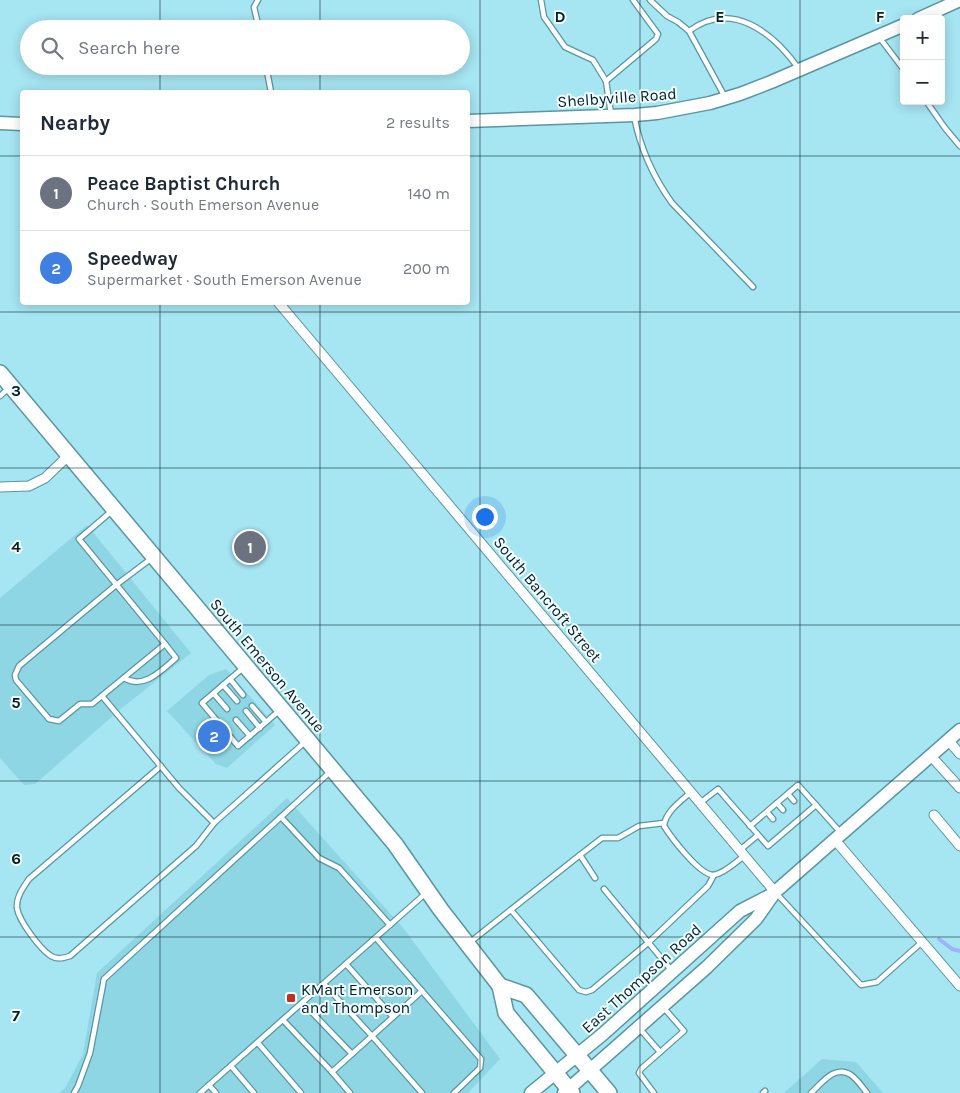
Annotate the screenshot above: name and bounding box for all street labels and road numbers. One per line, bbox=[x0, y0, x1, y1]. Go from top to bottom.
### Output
street label: Shelbyville Road bbox=[557, 84, 677, 111]
street label: South Bancroft Street bbox=[490, 533, 606, 666]
street label: South Emerson Avenue bbox=[206, 595, 329, 736]
street label: East Thompson Road bbox=[578, 920, 705, 1037]

